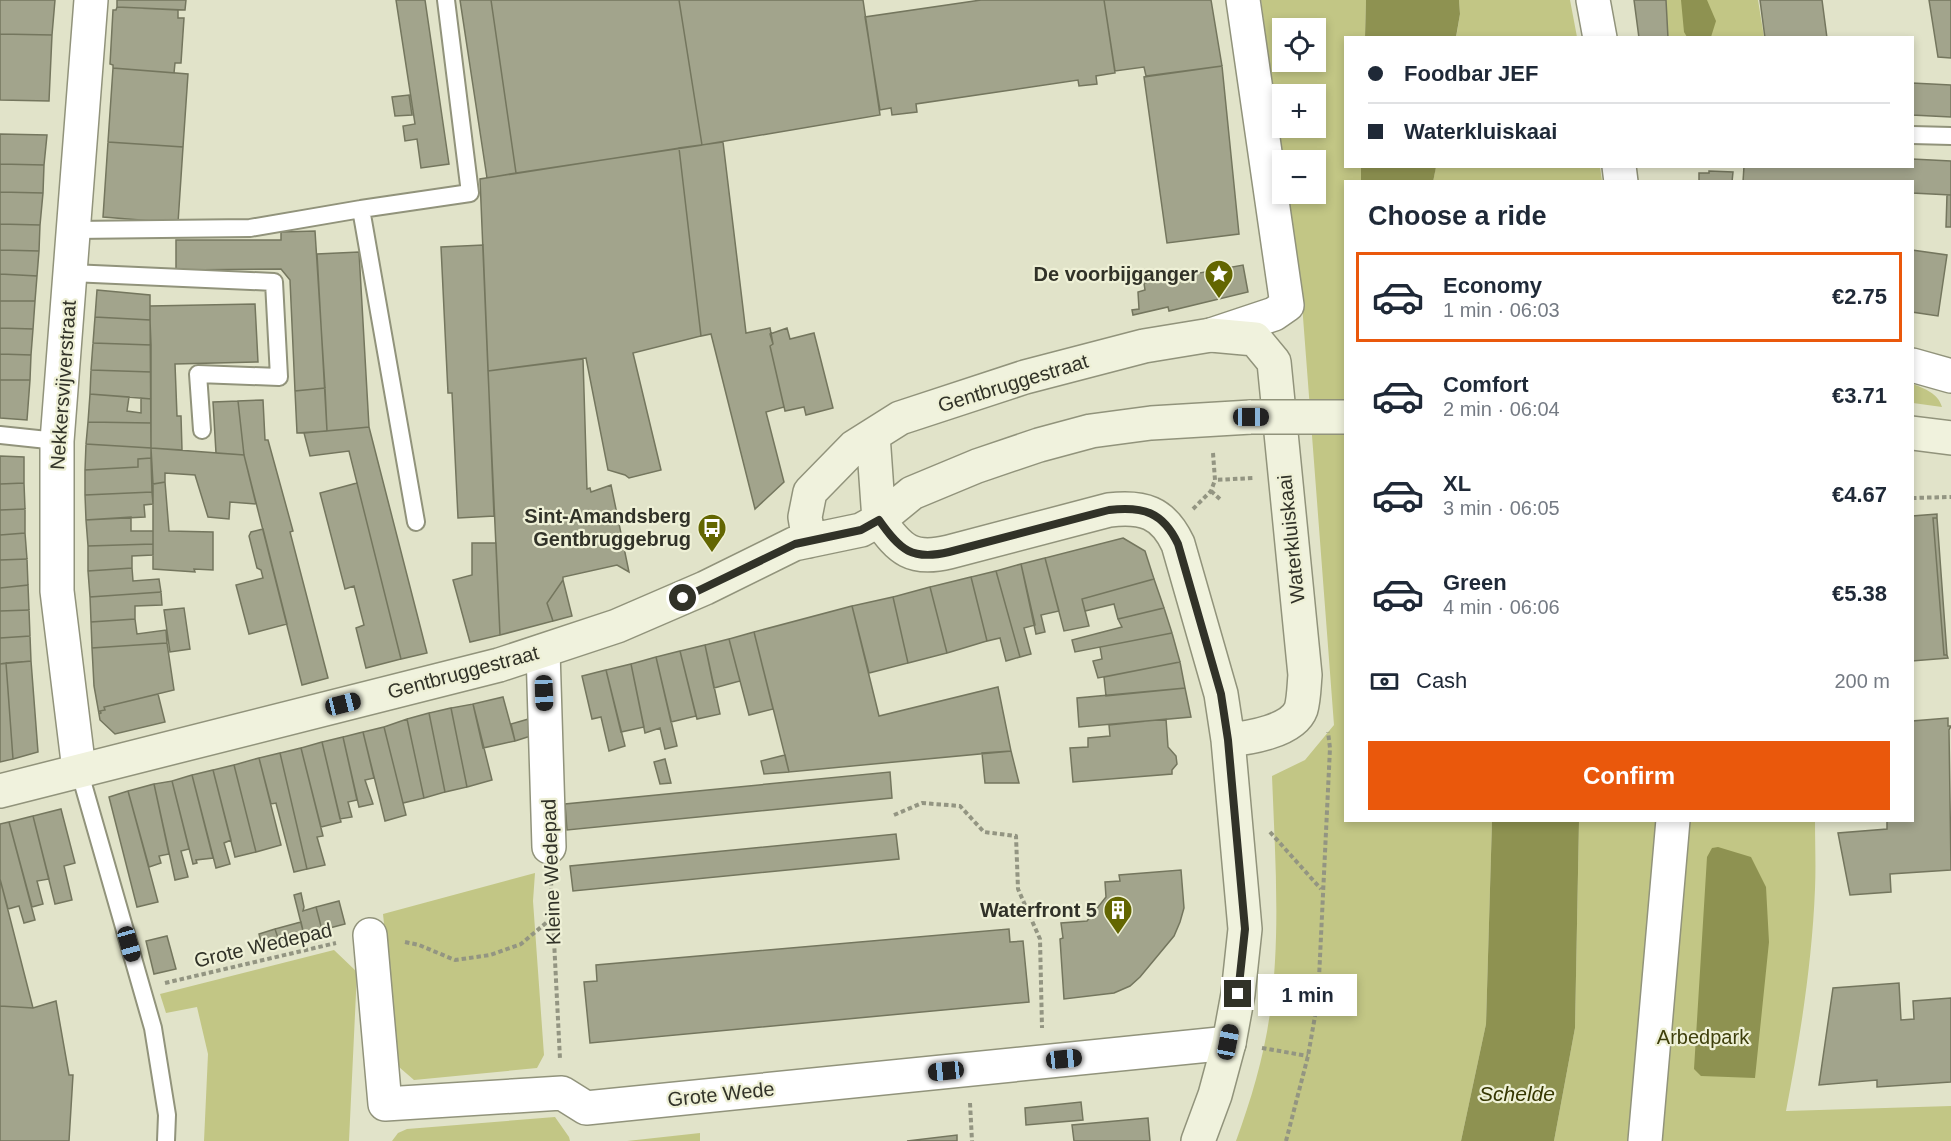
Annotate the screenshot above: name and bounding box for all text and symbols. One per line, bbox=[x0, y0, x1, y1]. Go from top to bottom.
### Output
map controls bbox=[1272, 18, 1326, 204]
button: locate bbox=[1272, 18, 1326, 72]
text: Foodbar JEF bbox=[1404, 61, 1538, 86]
button: + bbox=[1272, 84, 1326, 138]
text: Waterkluiskaai bbox=[1404, 119, 1557, 144]
button: − bbox=[1272, 150, 1326, 204]
text: Choose a ride bbox=[1368, 201, 1547, 231]
place icon: De voorbijganger bbox=[1203, 258, 1235, 300]
place label: De voorbijganger bbox=[1034, 263, 1198, 285]
icon: car bbox=[1371, 270, 1425, 324]
text: Economy bbox=[1443, 273, 1542, 298]
text: €2.75 bbox=[1832, 284, 1887, 309]
street label: Nekkersvijverstraat bbox=[46, 299, 80, 471]
text: 1 min · 06:03 bbox=[1443, 299, 1560, 321]
street label: Gentbruggestraat bbox=[935, 350, 1091, 416]
icon: car bbox=[1371, 369, 1425, 423]
text: Comfort bbox=[1443, 372, 1529, 397]
text: €3.71 bbox=[1832, 383, 1887, 408]
text: 2 min · 06:04 bbox=[1443, 398, 1560, 420]
car bbox=[1233, 408, 1269, 426]
icon: car bbox=[1371, 468, 1425, 522]
text: XL bbox=[1443, 471, 1471, 496]
street label: Waterkluiskaai bbox=[1273, 474, 1309, 604]
text: €4.67 bbox=[1832, 482, 1887, 507]
text: 3 min · 06:05 bbox=[1443, 497, 1560, 519]
place label: Sint-Amandsberg Gentbruggebrug bbox=[524, 505, 691, 550]
bus stop icon: Sint-Amandsberg Gentbruggebrug bbox=[696, 512, 728, 554]
icon: car bbox=[1371, 567, 1425, 621]
text: Green bbox=[1443, 570, 1507, 595]
text: €5.38 bbox=[1832, 581, 1887, 606]
route start bbox=[669, 584, 696, 611]
text: 4 min · 06:06 bbox=[1443, 596, 1560, 618]
street label: Gentbruggestraat bbox=[385, 641, 541, 703]
icon: cash bbox=[1368, 665, 1401, 698]
text: Cash bbox=[1416, 668, 1467, 693]
text: 200 m bbox=[1834, 670, 1890, 692]
car bbox=[534, 675, 554, 711]
car bbox=[323, 691, 363, 717]
button: Confirm bbox=[1368, 741, 1890, 810]
street label: Kleine Wedepad bbox=[537, 798, 565, 946]
building icon: Waterfront 5 bbox=[1102, 894, 1134, 936]
place label: Waterfront 5 bbox=[980, 899, 1097, 921]
street label: Grote Wedepad bbox=[192, 918, 334, 972]
car bbox=[115, 924, 143, 964]
callout: 1 min bbox=[1259, 973, 1358, 1015]
route end bbox=[1224, 980, 1251, 1007]
text: 1 min bbox=[1281, 984, 1334, 1006]
car bbox=[1216, 1023, 1240, 1061]
park label: Arbedpark bbox=[1657, 1026, 1750, 1048]
car bbox=[1045, 1048, 1083, 1070]
car bbox=[927, 1060, 965, 1082]
street label: Grote Wede bbox=[666, 1077, 776, 1111]
water label: Schelde bbox=[1479, 1082, 1555, 1105]

